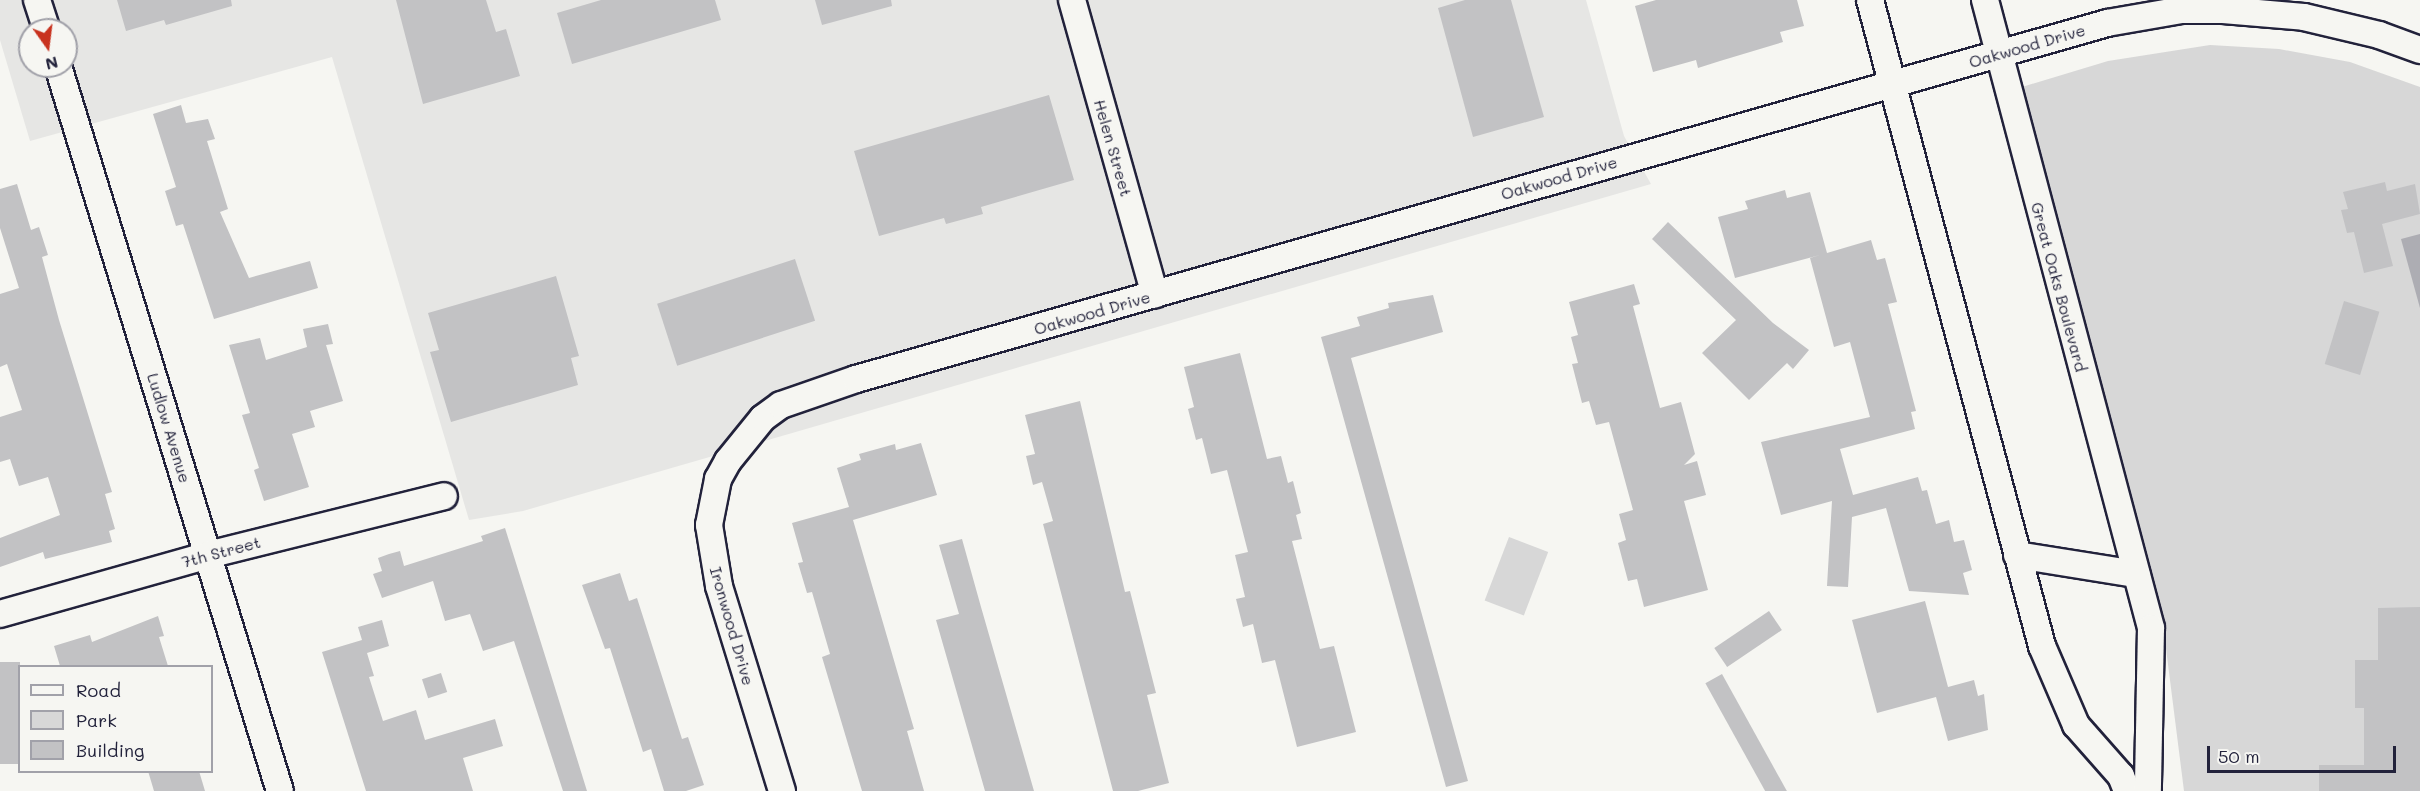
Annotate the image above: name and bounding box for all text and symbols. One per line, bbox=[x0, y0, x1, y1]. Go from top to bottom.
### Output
north arrow bbox=[18, 18, 78, 78]
street label: Oakwood Drive bbox=[1967, 20, 2087, 72]
text: N bbox=[44, 52, 60, 76]
street label: Helen Street bbox=[1090, 97, 1136, 199]
street label: Oakwood Drive bbox=[1499, 152, 1619, 204]
street label: Great Oaks Boulevard bbox=[2027, 200, 2091, 374]
street label: Oakwood Drive bbox=[1032, 287, 1152, 339]
street label: Ludlow Avenue bbox=[143, 371, 195, 485]
street label: 7th Street bbox=[179, 532, 263, 572]
street label: Ironwood Drive bbox=[706, 565, 758, 687]
legend bbox=[18, 665, 213, 773]
text: Road bbox=[76, 678, 121, 702]
text: Park bbox=[76, 708, 117, 732]
scale bar bbox=[2210, 734, 2399, 772]
text: Building bbox=[76, 738, 144, 762]
text: 50 m bbox=[2218, 744, 2260, 768]

